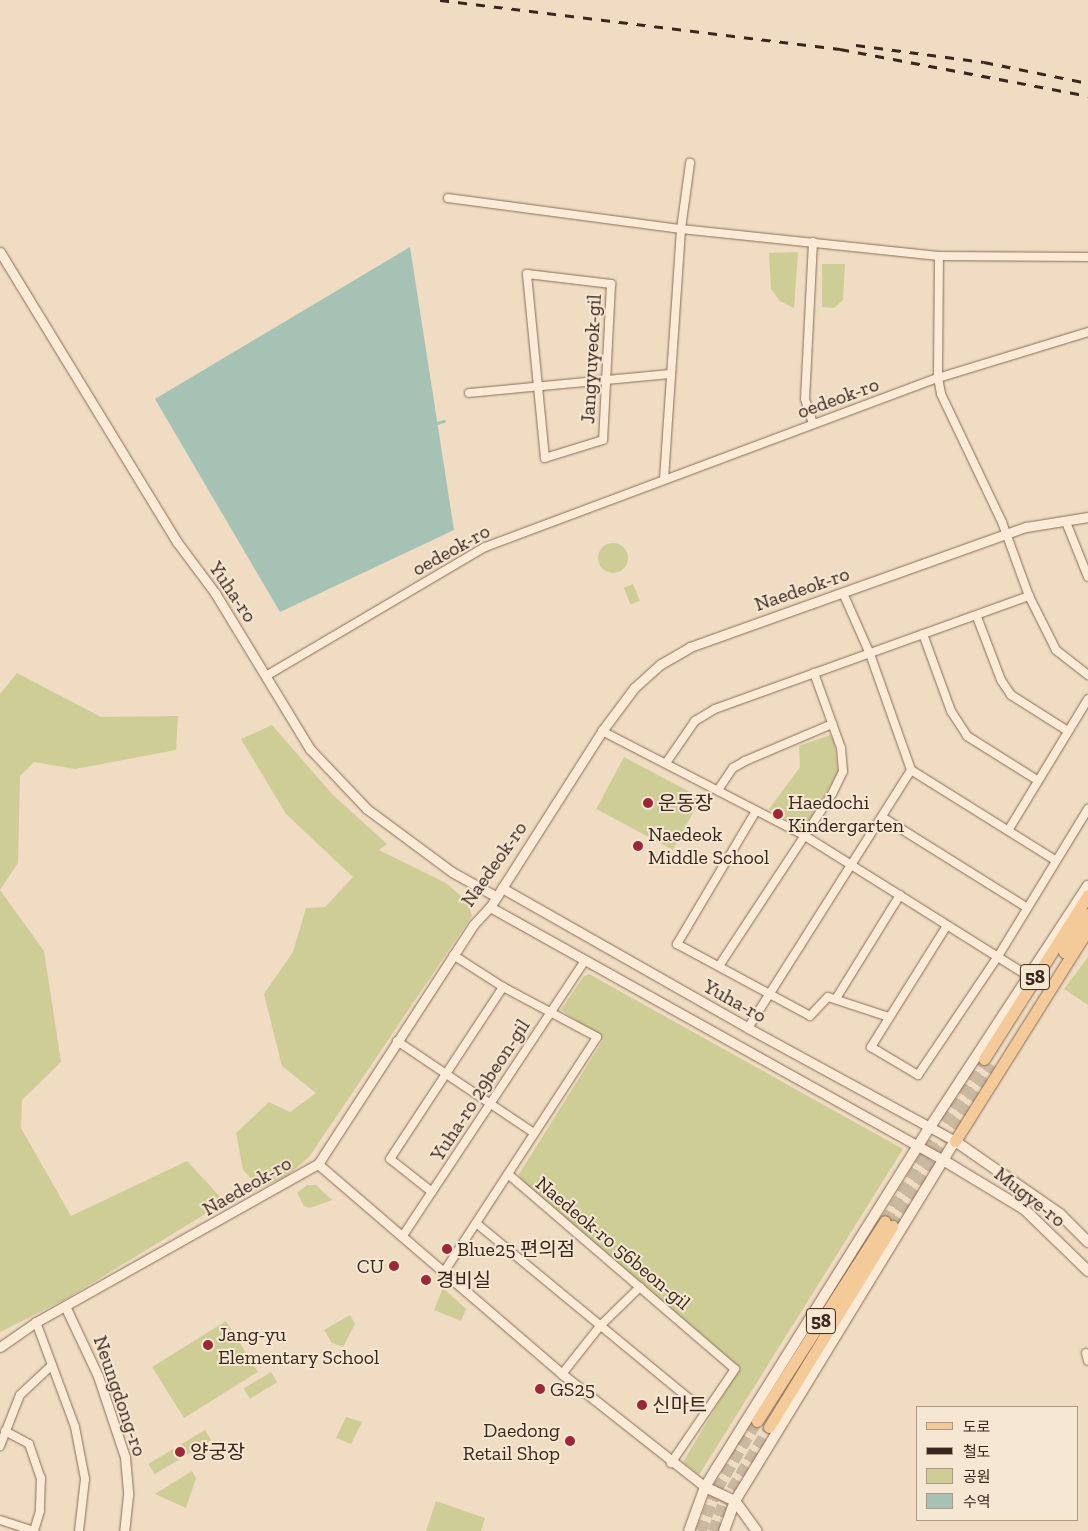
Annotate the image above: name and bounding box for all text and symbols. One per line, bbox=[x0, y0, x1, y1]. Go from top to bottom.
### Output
street label: Jangyuyeok-gil bbox=[576, 293, 606, 425]
street label: oedeok-ro bbox=[794, 372, 882, 424]
street label: oedeok-ro bbox=[408, 519, 494, 581]
street label: Yuha-ro bbox=[204, 557, 262, 627]
street label: Naedeok-ro bbox=[751, 562, 853, 616]
place label: Haedochi Kindergarten bbox=[788, 790, 904, 837]
place label: 운동장 bbox=[658, 791, 713, 815]
marker: 운동장 bbox=[642, 797, 654, 809]
marker: Haedochi Kindergarten bbox=[772, 808, 784, 820]
street label: Naedeok-ro bbox=[456, 817, 532, 911]
place label: Naedeok Middle School bbox=[648, 822, 769, 869]
marker: Naedeok Middle School bbox=[632, 840, 644, 852]
road number: 58 bbox=[1019, 960, 1051, 994]
street label: Yuha-ro bbox=[699, 974, 771, 1028]
street label: Yuha-ro 29beon-gil bbox=[425, 1015, 535, 1165]
street label: Naedeok-ro bbox=[198, 1151, 296, 1221]
street label: Mugye-ro bbox=[990, 1162, 1070, 1232]
street label: Naedeok-ro 56beon-gil bbox=[531, 1171, 695, 1315]
place label: Blue25 편의점 bbox=[457, 1237, 575, 1261]
marker: Blue25 편의점 bbox=[441, 1243, 453, 1255]
place label: CU bbox=[357, 1254, 384, 1278]
marker: CU bbox=[388, 1260, 400, 1272]
place label: 경비실 bbox=[436, 1268, 491, 1292]
marker: 경비실 bbox=[420, 1274, 432, 1286]
road number: 58 bbox=[805, 1304, 837, 1338]
place label: Jang-yu Elementary School bbox=[218, 1322, 380, 1369]
street label: Neungdong-ro bbox=[88, 1333, 152, 1459]
marker: Jang-yu Elementary School bbox=[202, 1339, 214, 1351]
place label: GS25 bbox=[550, 1377, 595, 1401]
marker: GS25 bbox=[534, 1383, 546, 1395]
place label: 신마트 bbox=[652, 1393, 707, 1417]
marker: 신마트 bbox=[636, 1399, 648, 1411]
legend bbox=[916, 1406, 1078, 1521]
place label: Daedong Retail Shop bbox=[463, 1418, 560, 1465]
text: 도로 bbox=[963, 1418, 991, 1436]
marker: Daedong Retail Shop bbox=[564, 1435, 576, 1447]
place label: 양궁장 bbox=[190, 1440, 245, 1464]
text: 철도 bbox=[963, 1443, 991, 1461]
marker: 양궁장 bbox=[174, 1446, 186, 1458]
text: 공원 bbox=[963, 1468, 991, 1486]
text: 수역 bbox=[963, 1493, 991, 1511]

